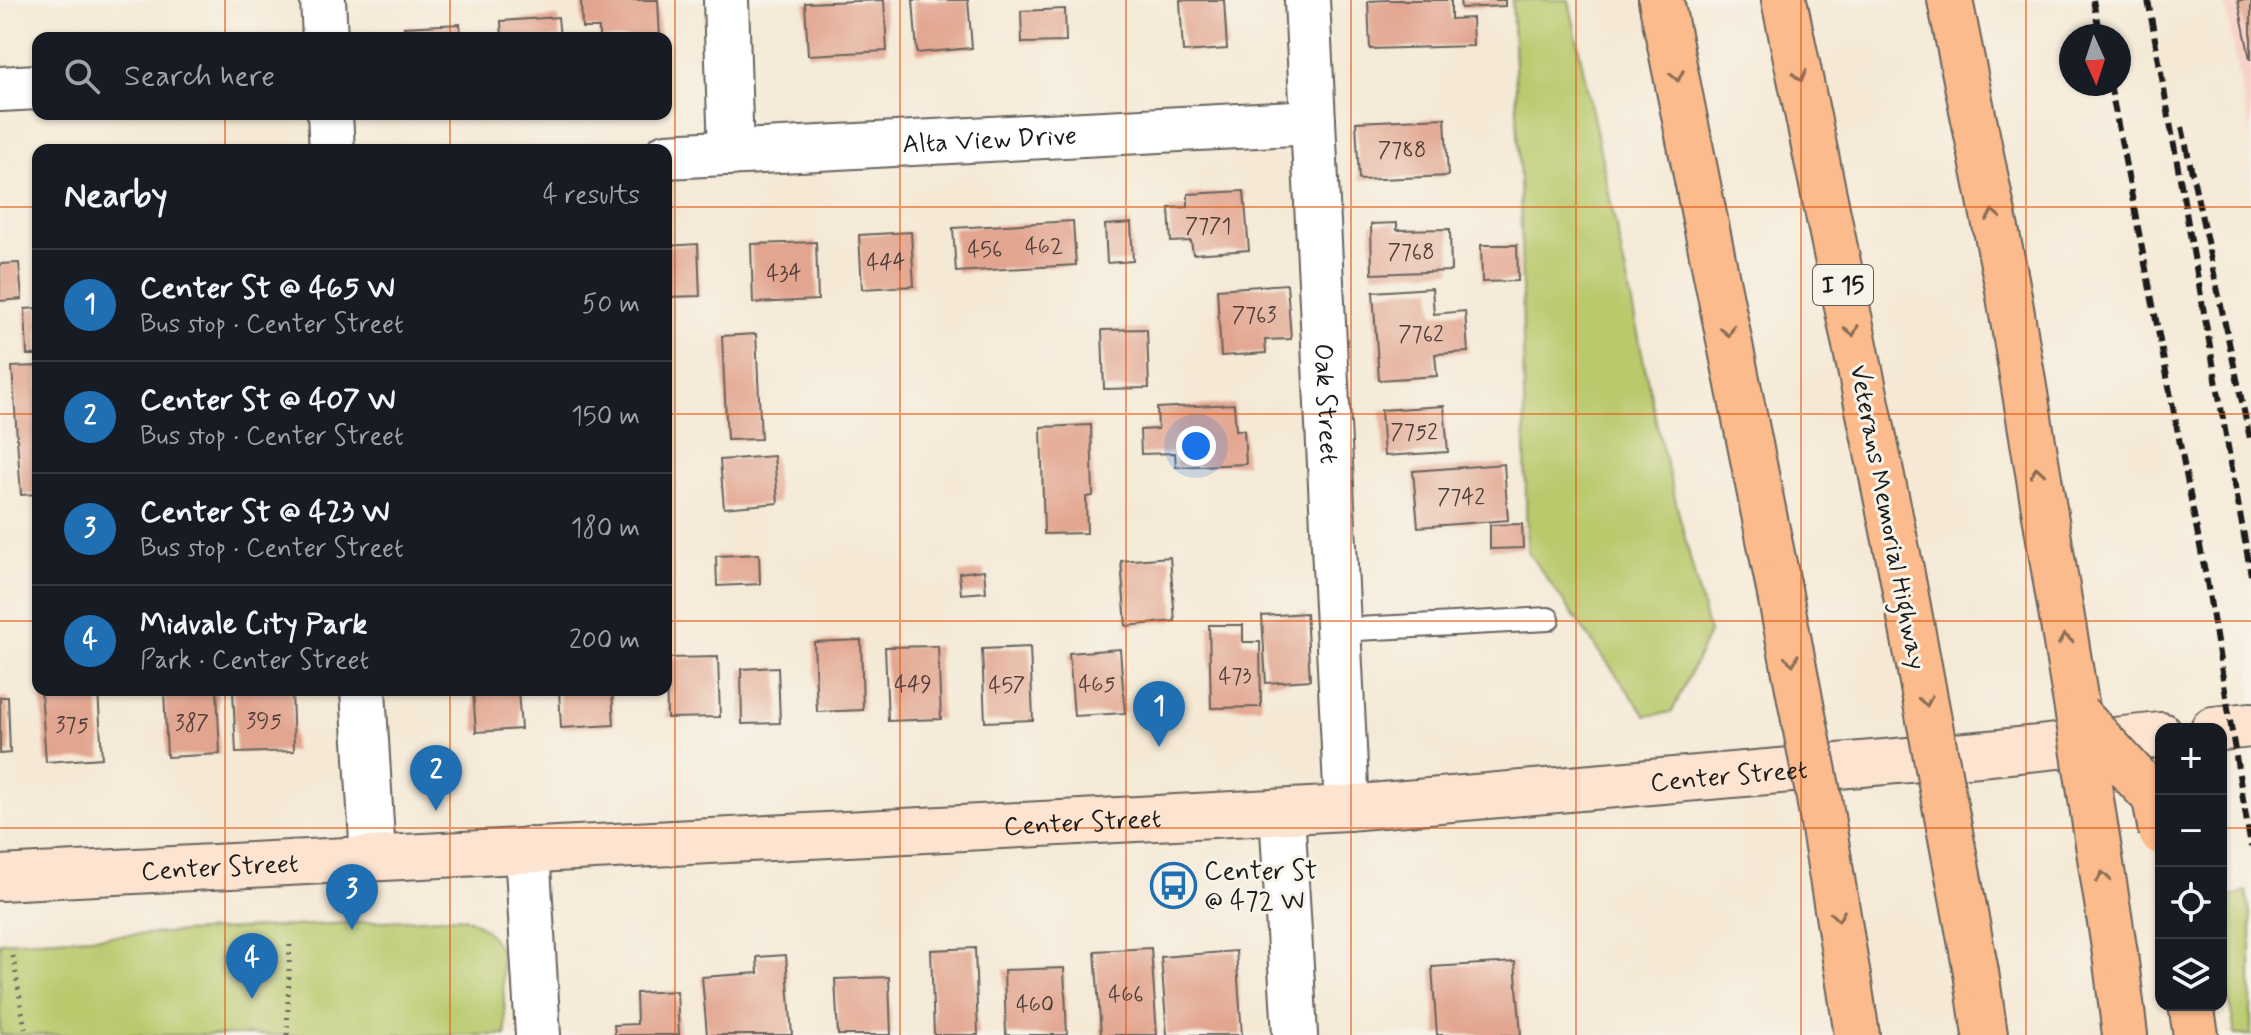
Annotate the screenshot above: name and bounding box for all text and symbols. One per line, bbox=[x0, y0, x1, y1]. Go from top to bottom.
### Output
north arrow bbox=[2059, 24, 2131, 96]
search box bbox=[32, 32, 672, 120]
icon: search bbox=[60, 54, 104, 98]
text: Search here bbox=[124, 57, 275, 96]
one-way arrow bbox=[1791, 69, 1808, 83]
one-way arrow bbox=[1667, 70, 1684, 83]
street label: Alta View Drive bbox=[902, 119, 1078, 163]
house number: 7788 bbox=[1378, 137, 1426, 165]
text: Nearby bbox=[64, 174, 168, 219]
text: 4 results bbox=[543, 179, 640, 213]
one-way arrow bbox=[1985, 209, 2002, 223]
house number: 7771 bbox=[1185, 213, 1231, 241]
house number: 462 bbox=[1025, 233, 1063, 261]
house number: 456 bbox=[968, 236, 1002, 264]
house number: 7768 bbox=[1387, 239, 1435, 267]
house number: 444 bbox=[866, 249, 906, 277]
house number: 434 bbox=[766, 260, 802, 288]
road number: I 15 bbox=[1813, 265, 1873, 305]
text: Center St @ 465 W bbox=[140, 269, 395, 308]
text: 1 bbox=[84, 288, 96, 322]
text: 50 m bbox=[582, 288, 640, 322]
house number: 7763 bbox=[1232, 302, 1276, 330]
text: Bus stop · Center Street bbox=[140, 308, 404, 342]
house number: 7762 bbox=[1398, 321, 1444, 349]
one-way arrow bbox=[1843, 324, 1860, 337]
one-way arrow bbox=[1718, 325, 1735, 338]
street label: Oak Street bbox=[1305, 343, 1345, 465]
street label: Veterans Memorial Highway bbox=[1838, 362, 1933, 673]
text: Center St @ 407 W bbox=[140, 381, 395, 420]
text: 2 bbox=[84, 400, 96, 434]
text: 150 m bbox=[571, 400, 640, 434]
house number: 7752 bbox=[1390, 419, 1438, 447]
text: Bus stop · Center Street bbox=[140, 420, 404, 454]
your location bbox=[1176, 426, 1216, 466]
one-way arrow bbox=[2030, 465, 2047, 478]
house number: 7742 bbox=[1437, 484, 1485, 512]
text: Center St @ 423 W bbox=[140, 493, 390, 532]
text: 3 bbox=[84, 512, 96, 546]
text: 180 m bbox=[571, 512, 640, 546]
text: Bus stop · Center Street bbox=[140, 532, 404, 566]
text: Midvale City Park bbox=[140, 605, 368, 644]
text: 4 bbox=[82, 624, 98, 658]
text: 200 m bbox=[569, 624, 640, 658]
one-way arrow bbox=[2057, 632, 2074, 645]
text: Park · Center Street bbox=[140, 644, 369, 678]
one-way arrow bbox=[1783, 654, 1800, 667]
house number: 473 bbox=[1219, 663, 1251, 691]
house number: 449 bbox=[894, 671, 932, 699]
house number: 465 bbox=[1078, 671, 1116, 699]
house number: 457 bbox=[989, 672, 1025, 700]
pin: 1 bbox=[1133, 681, 1185, 747]
one-way arrow bbox=[1916, 694, 1933, 708]
house number: 395 bbox=[246, 708, 282, 736]
house number: 387 bbox=[175, 710, 209, 738]
house number: 375 bbox=[55, 712, 89, 740]
map controls bbox=[2155, 723, 2227, 1011]
button: + bbox=[2155, 723, 2227, 795]
pin: 2 bbox=[410, 745, 462, 811]
street label: Center Street bbox=[1649, 754, 1809, 801]
button: − bbox=[2155, 795, 2227, 867]
street label: Center Street bbox=[1003, 803, 1162, 845]
street label: Center Street bbox=[140, 848, 299, 890]
place label: Center St @ 472 W bbox=[1204, 855, 1317, 919]
bus stop icon: Center St @ 472 W bbox=[1149, 861, 1197, 909]
pin: 3 bbox=[326, 864, 378, 930]
button: locate bbox=[2155, 867, 2227, 939]
one-way arrow bbox=[2095, 870, 2112, 883]
one-way arrow bbox=[1829, 909, 1846, 923]
pin: 4 bbox=[226, 933, 278, 999]
button: layers bbox=[2155, 939, 2227, 1011]
house number: 466 bbox=[1108, 981, 1144, 1009]
house number: 460 bbox=[1016, 991, 1054, 1019]

